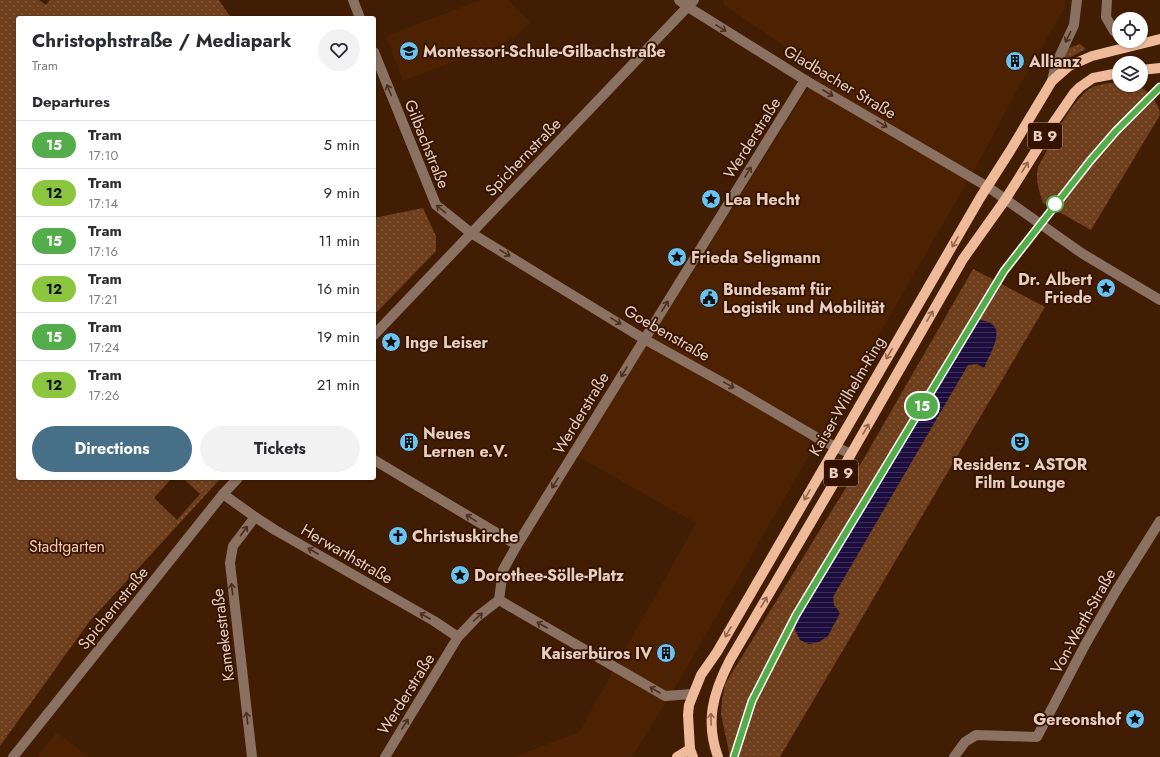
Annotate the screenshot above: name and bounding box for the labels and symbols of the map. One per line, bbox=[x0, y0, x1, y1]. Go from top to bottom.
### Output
one-way arrow bbox=[715, 24, 727, 32]
one-way arrow bbox=[1064, 31, 1071, 43]
street label: Gladbacher Straße bbox=[779, 39, 901, 125]
school or university icon: Montessori-Schule-Gilbachstraße bbox=[398, 40, 420, 62]
place label: Montessori-Schule-Gilbachstraße bbox=[423, 40, 666, 63]
building icon: Allianz bbox=[1004, 50, 1026, 72]
place label: Allianz bbox=[1028, 50, 1081, 73]
one-way arrow bbox=[385, 85, 393, 97]
one-way arrow bbox=[822, 90, 834, 98]
street label: Werderstraße bbox=[718, 93, 786, 183]
street label: Gilbachstraße bbox=[399, 96, 455, 192]
street label: Spichernstraße bbox=[480, 113, 566, 201]
one-way arrow bbox=[876, 121, 888, 129]
road number: B 9 bbox=[1028, 123, 1062, 149]
one-way arrow bbox=[1021, 161, 1030, 172]
one-way arrow bbox=[744, 166, 752, 177]
place icon: Lea Hecht bbox=[700, 188, 722, 210]
place label: Lea Hecht bbox=[725, 188, 801, 211]
unlabelled marker bbox=[1046, 195, 1064, 213]
one-way arrow bbox=[436, 205, 446, 214]
one-way arrow bbox=[950, 235, 958, 247]
place icon: Frieda Seligmann bbox=[666, 246, 688, 268]
place label: Frieda Seligmann bbox=[691, 246, 821, 269]
one-way arrow bbox=[499, 250, 511, 258]
place label: Dr. Albert Friede bbox=[1018, 268, 1093, 309]
place icon: Dr. Albert Friede bbox=[1095, 277, 1117, 299]
place label: Bundesamt für Logistik und Mobilität bbox=[723, 278, 885, 319]
public building icon: Bundesamt für Logistik und Mobilität bbox=[698, 287, 720, 309]
street label: Goebenstraße bbox=[620, 299, 714, 367]
one-way arrow bbox=[661, 300, 669, 312]
one-way arrow bbox=[927, 311, 935, 323]
one-way arrow bbox=[610, 318, 622, 326]
place icon: Inge Leiser bbox=[380, 331, 402, 353]
place label: Inge Leiser bbox=[405, 331, 489, 354]
street label: Kaiser-Wilhelm-Ring bbox=[803, 332, 891, 460]
one-way arrow bbox=[885, 348, 893, 360]
one-way arrow bbox=[619, 366, 627, 378]
street label: Werderstraße bbox=[547, 368, 615, 458]
one-way arrow bbox=[723, 382, 735, 390]
line badge: 15 bbox=[904, 393, 940, 419]
place label: Neues Lernen e.V. bbox=[423, 422, 508, 463]
one-way arrow bbox=[862, 423, 870, 435]
building icon: Neues Lernen e.V. bbox=[398, 431, 420, 453]
theatre icon: Residenz - ASTOR Film Lounge bbox=[1009, 431, 1031, 453]
place label: Residenz - ASTOR Film Lounge bbox=[953, 453, 1088, 494]
road number: B 9 bbox=[824, 460, 858, 486]
one-way arrow bbox=[551, 477, 559, 489]
one-way arrow bbox=[803, 489, 811, 501]
one-way arrow bbox=[465, 513, 477, 521]
street label: Herwarthstraße bbox=[297, 518, 397, 590]
church icon: Christuskirche bbox=[387, 525, 409, 547]
place label: Christuskirche bbox=[412, 525, 518, 548]
one-way arrow bbox=[240, 526, 248, 537]
park label: Stadtgarten bbox=[29, 535, 105, 558]
one-way arrow bbox=[307, 547, 319, 555]
street label: Spichernstraße bbox=[72, 562, 154, 654]
place icon: Dorothee-Sölle-Platz bbox=[449, 564, 471, 586]
place label: Dorothee-Sölle-Platz bbox=[474, 564, 625, 587]
street label: Von-Werth-Straße bbox=[1045, 564, 1121, 678]
one-way arrow bbox=[228, 583, 236, 596]
street label: Kamekestraße bbox=[206, 587, 240, 683]
one-way arrow bbox=[761, 596, 769, 608]
one-way arrow bbox=[419, 612, 431, 620]
one-way arrow bbox=[473, 612, 483, 622]
one-way arrow bbox=[537, 620, 549, 628]
one-way arrow bbox=[724, 626, 732, 638]
place label: Kaiserbüros IV bbox=[541, 642, 652, 665]
building icon: Kaiserbüros IV bbox=[655, 642, 677, 664]
street label: Werderstraße bbox=[372, 649, 440, 739]
one-way arrow bbox=[649, 685, 661, 693]
place label: Gereonshof bbox=[1033, 708, 1122, 731]
place icon: Gereonshof bbox=[1124, 708, 1146, 730]
one-way arrow bbox=[244, 712, 251, 725]
one-way arrow bbox=[707, 713, 715, 726]
one-way arrow bbox=[401, 719, 409, 730]

